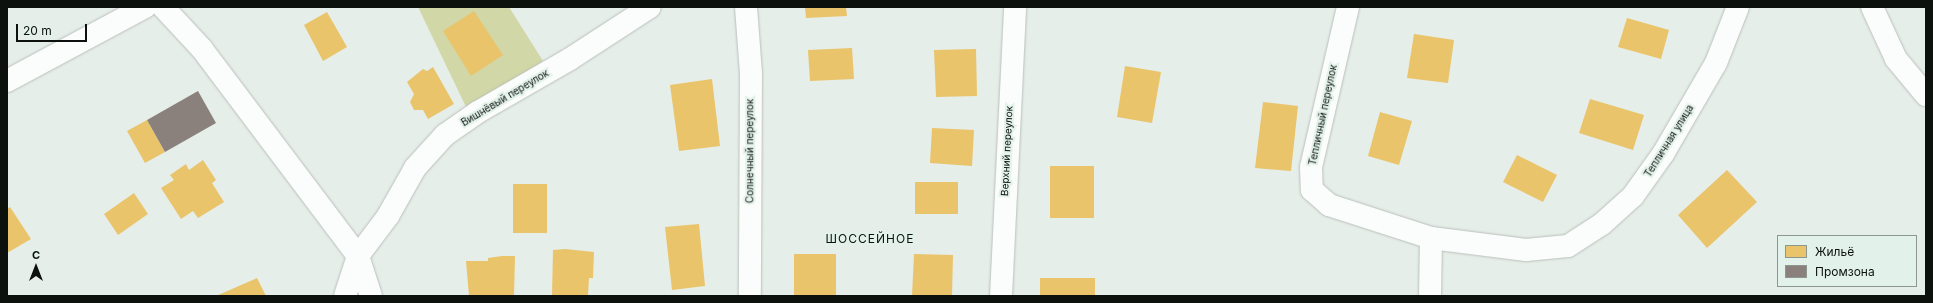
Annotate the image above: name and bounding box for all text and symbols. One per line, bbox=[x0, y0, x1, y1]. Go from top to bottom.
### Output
scale bar bbox=[18, 16, 89, 42]
text: 20 m bbox=[23, 23, 52, 38]
street label: Тепличный переулок bbox=[1306, 64, 1340, 166]
street label: Вишнёвый переулок bbox=[459, 67, 551, 129]
street label: Солнечный переулок bbox=[744, 99, 756, 203]
street label: Тепличная улица bbox=[1642, 103, 1696, 179]
street label: Верхний переулок bbox=[999, 106, 1015, 196]
district label: ШОССЕЙНОЕ bbox=[826, 232, 914, 246]
legend bbox=[1777, 235, 1917, 287]
text: Жильё bbox=[1815, 244, 1854, 259]
north arrow bbox=[16, 247, 56, 287]
text: С bbox=[32, 248, 40, 262]
text: Промзона bbox=[1815, 264, 1875, 279]

